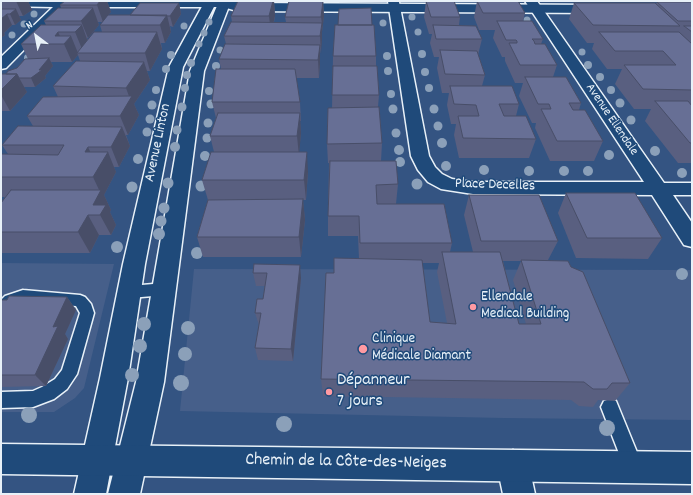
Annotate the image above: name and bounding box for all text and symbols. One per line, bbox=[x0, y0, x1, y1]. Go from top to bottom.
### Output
north arrow bbox=[16, 16, 56, 56]
text: N bbox=[23, 18, 36, 34]
street label: Avenue Ellendale bbox=[581, 81, 641, 159]
street label: Avenue Linton bbox=[142, 102, 176, 184]
street label: Place Decelles bbox=[454, 176, 536, 196]
place label: Ellendale Medical Building bbox=[481, 289, 569, 324]
marker: Ellendale Medical Building bbox=[468, 302, 478, 312]
place label: Clinique Médicale Diamant bbox=[372, 331, 471, 366]
marker: Clinique Médicale Diamant bbox=[357, 343, 369, 355]
place label: Dépanneur 7 jours bbox=[337, 371, 410, 414]
marker: Dépanneur 7 jours bbox=[324, 387, 334, 397]
street label: Chemin de la Côte-des-Neiges bbox=[245, 450, 447, 476]

